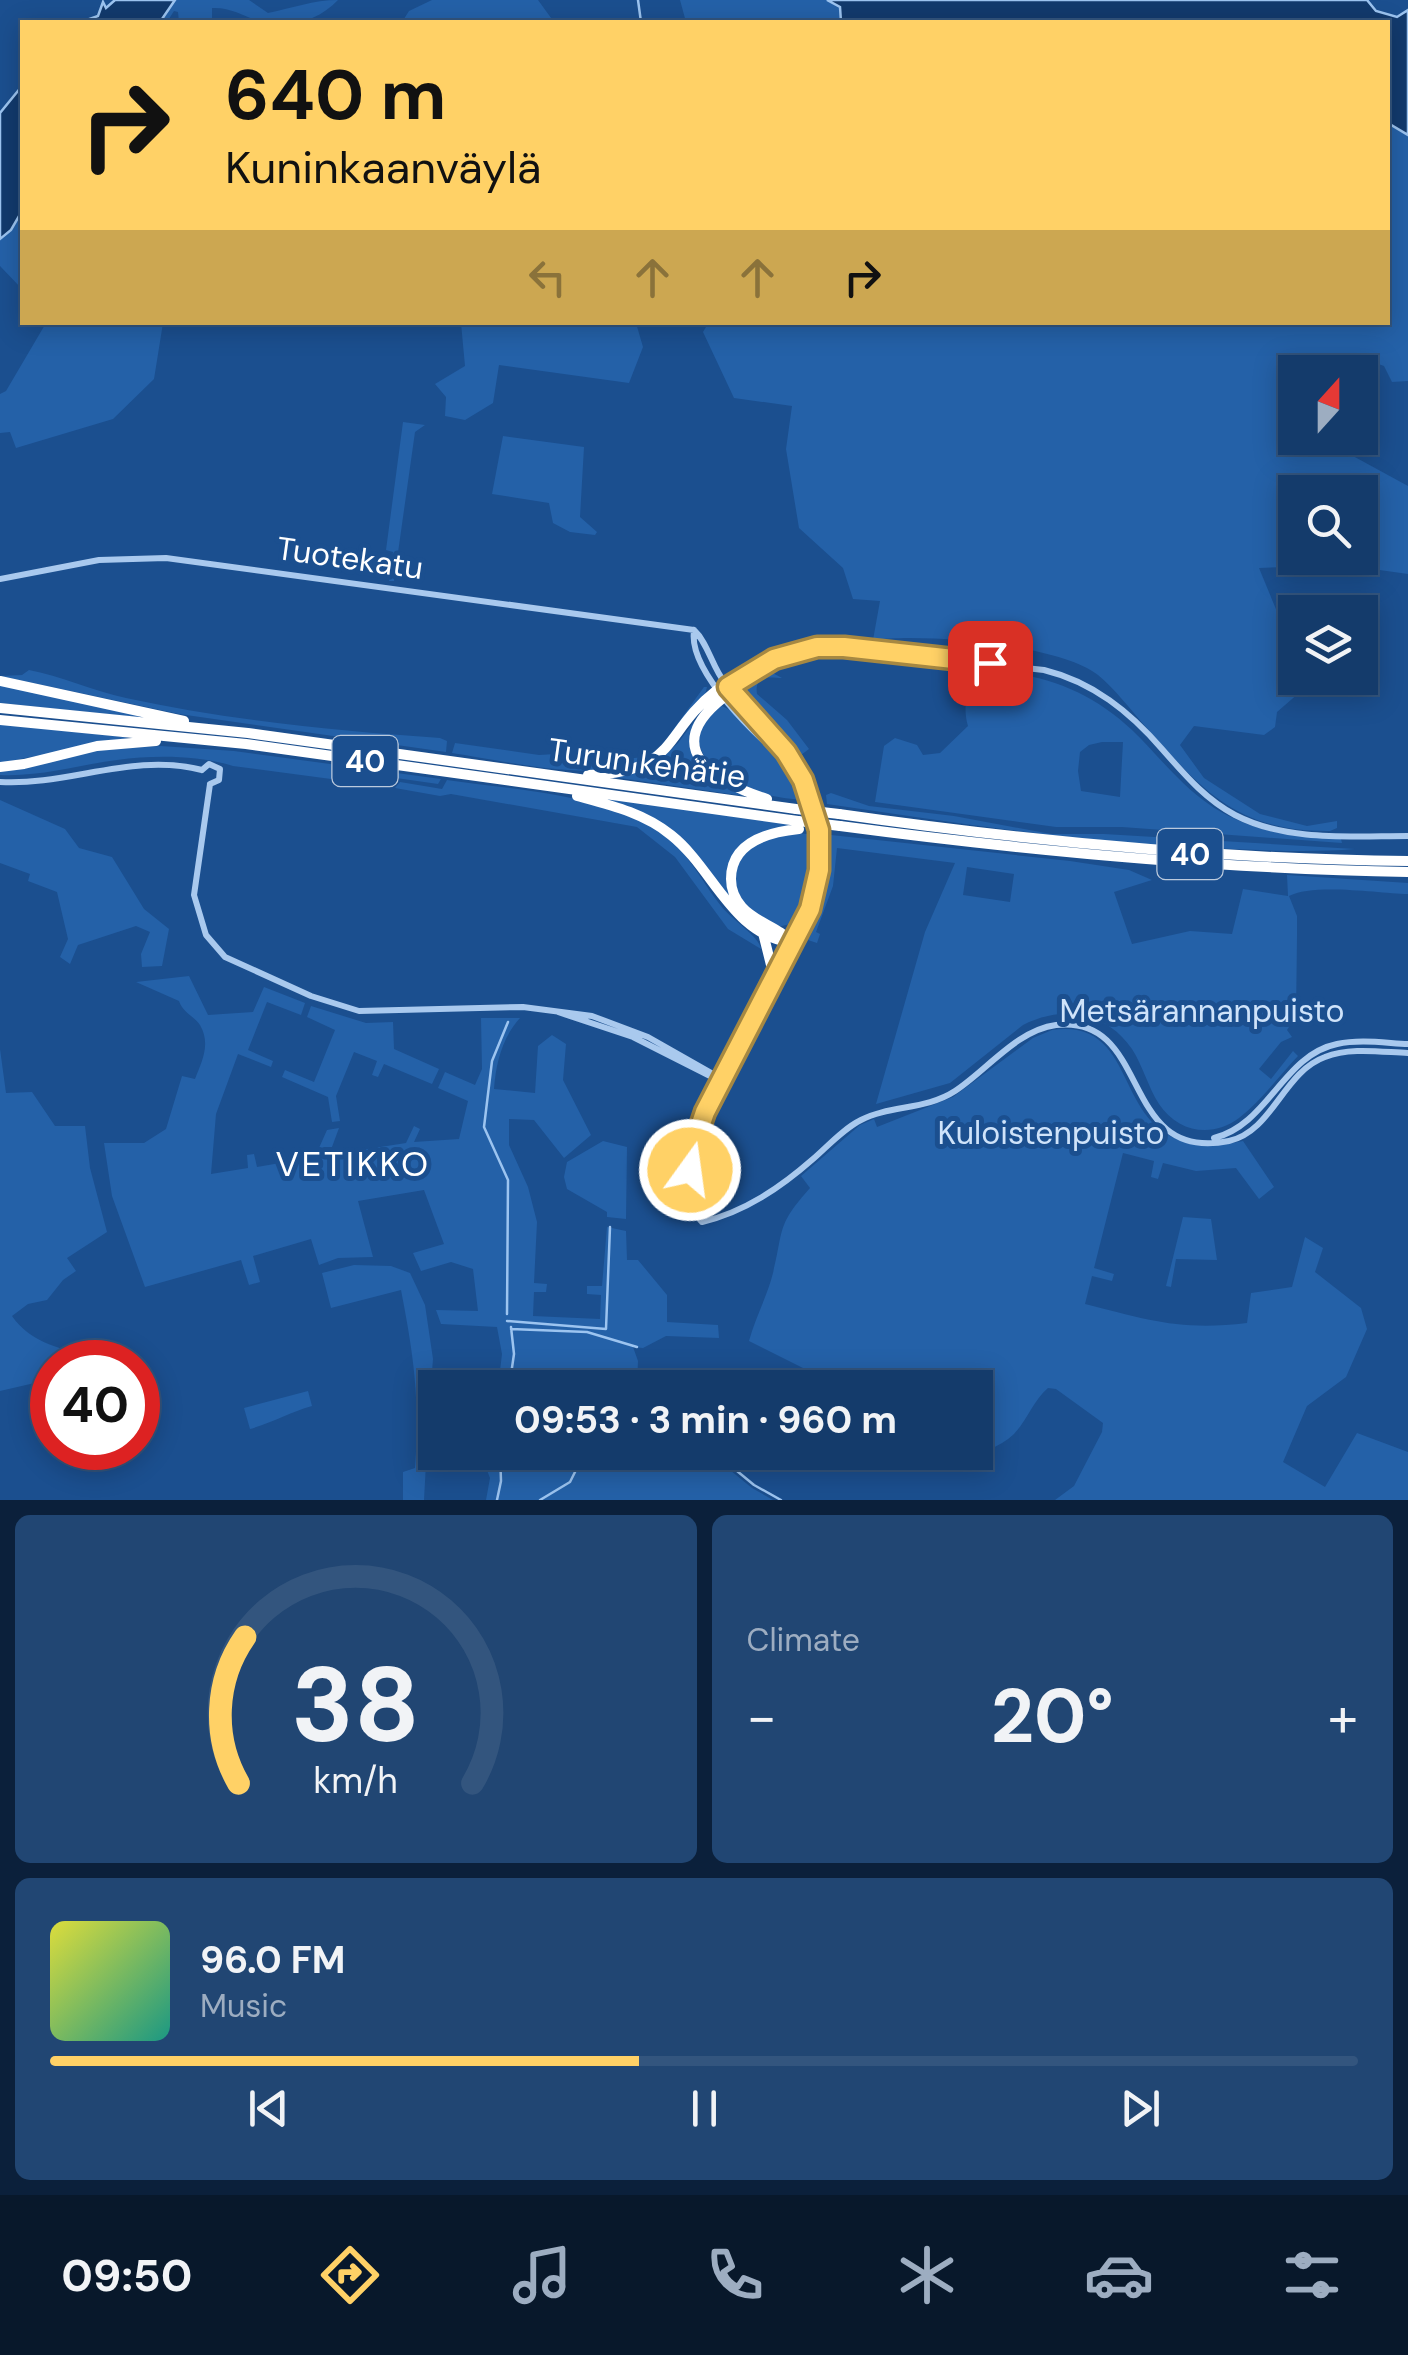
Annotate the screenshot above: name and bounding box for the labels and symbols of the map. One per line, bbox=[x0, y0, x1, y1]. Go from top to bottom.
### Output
north arrow bbox=[1278, 355, 1378, 455]
street label: Tuotekatu bbox=[274, 527, 426, 589]
pin bbox=[948, 621, 1033, 706]
street label: Turun kehätie bbox=[546, 728, 748, 798]
road number: 40 bbox=[332, 736, 398, 786]
road number: 40 bbox=[1158, 829, 1222, 879]
park label: Metsärannanpuisto bbox=[1060, 990, 1344, 1032]
park label: Kuloistenpuisto bbox=[938, 1112, 1164, 1154]
position arrow bbox=[638, 1118, 742, 1222]
district label: VETIKKO bbox=[275, 1141, 431, 1187]
speed limit sign: 40 bbox=[30, 1340, 160, 1470]

